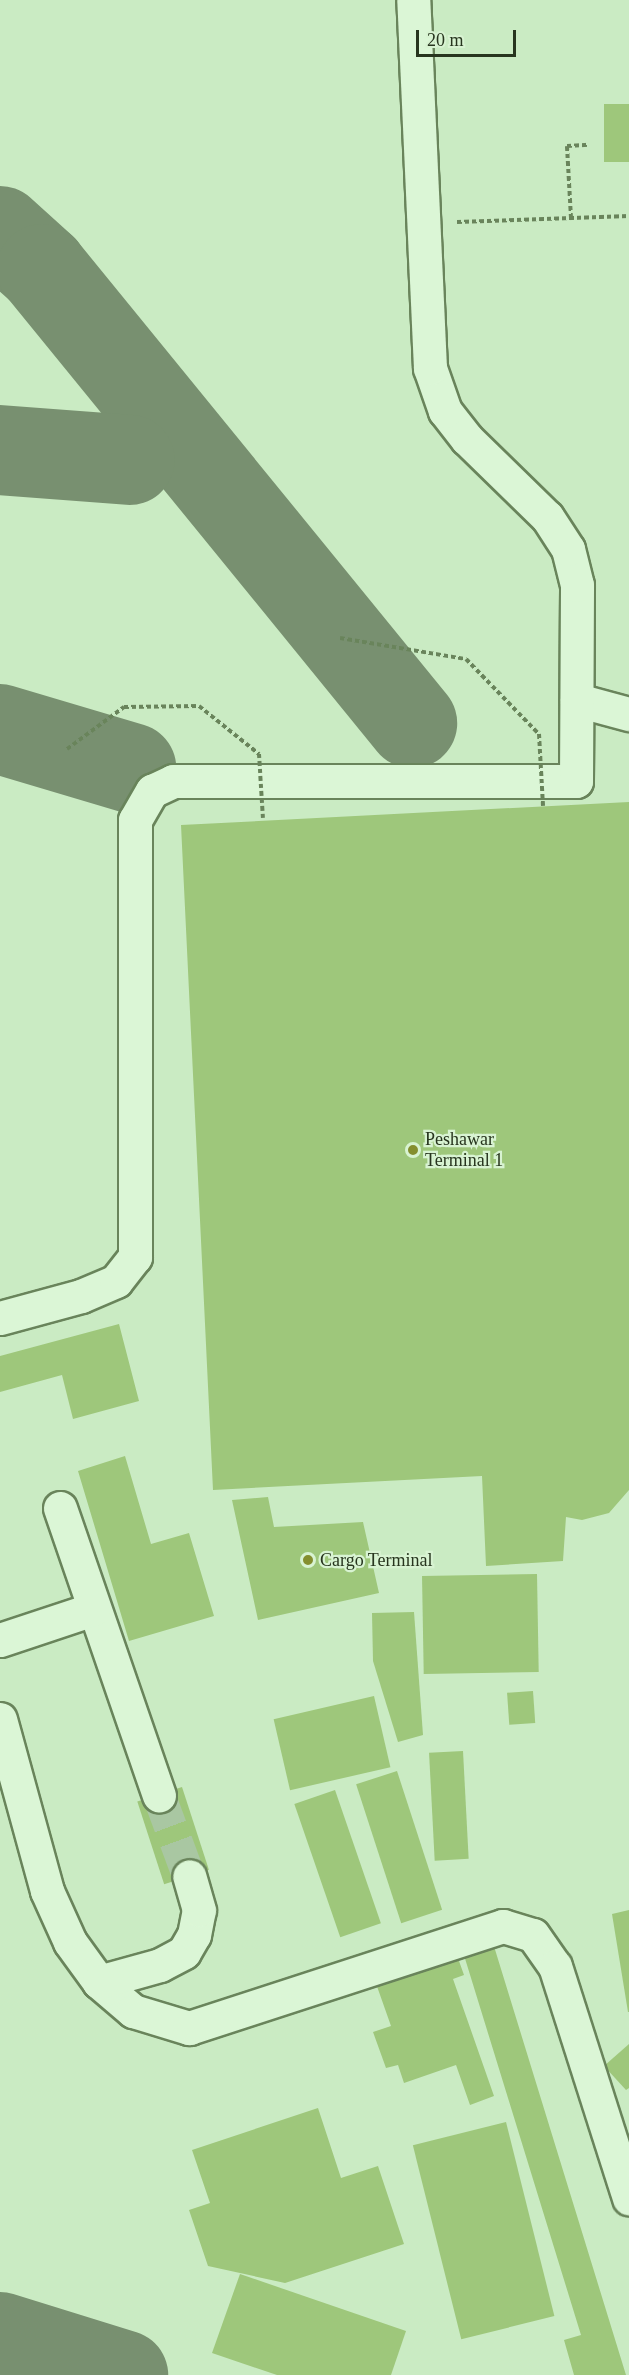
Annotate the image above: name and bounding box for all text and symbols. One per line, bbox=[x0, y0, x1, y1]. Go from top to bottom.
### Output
scale bar bbox=[419, 18, 520, 56]
text: 20 m bbox=[427, 30, 464, 50]
place label: Peshawar Terminal 1 bbox=[425, 1129, 510, 1172]
marker: Peshawar Terminal 1 bbox=[406, 1143, 420, 1157]
place label: Cargo Terminal bbox=[320, 1549, 442, 1571]
marker: Cargo Terminal bbox=[301, 1553, 315, 1567]

